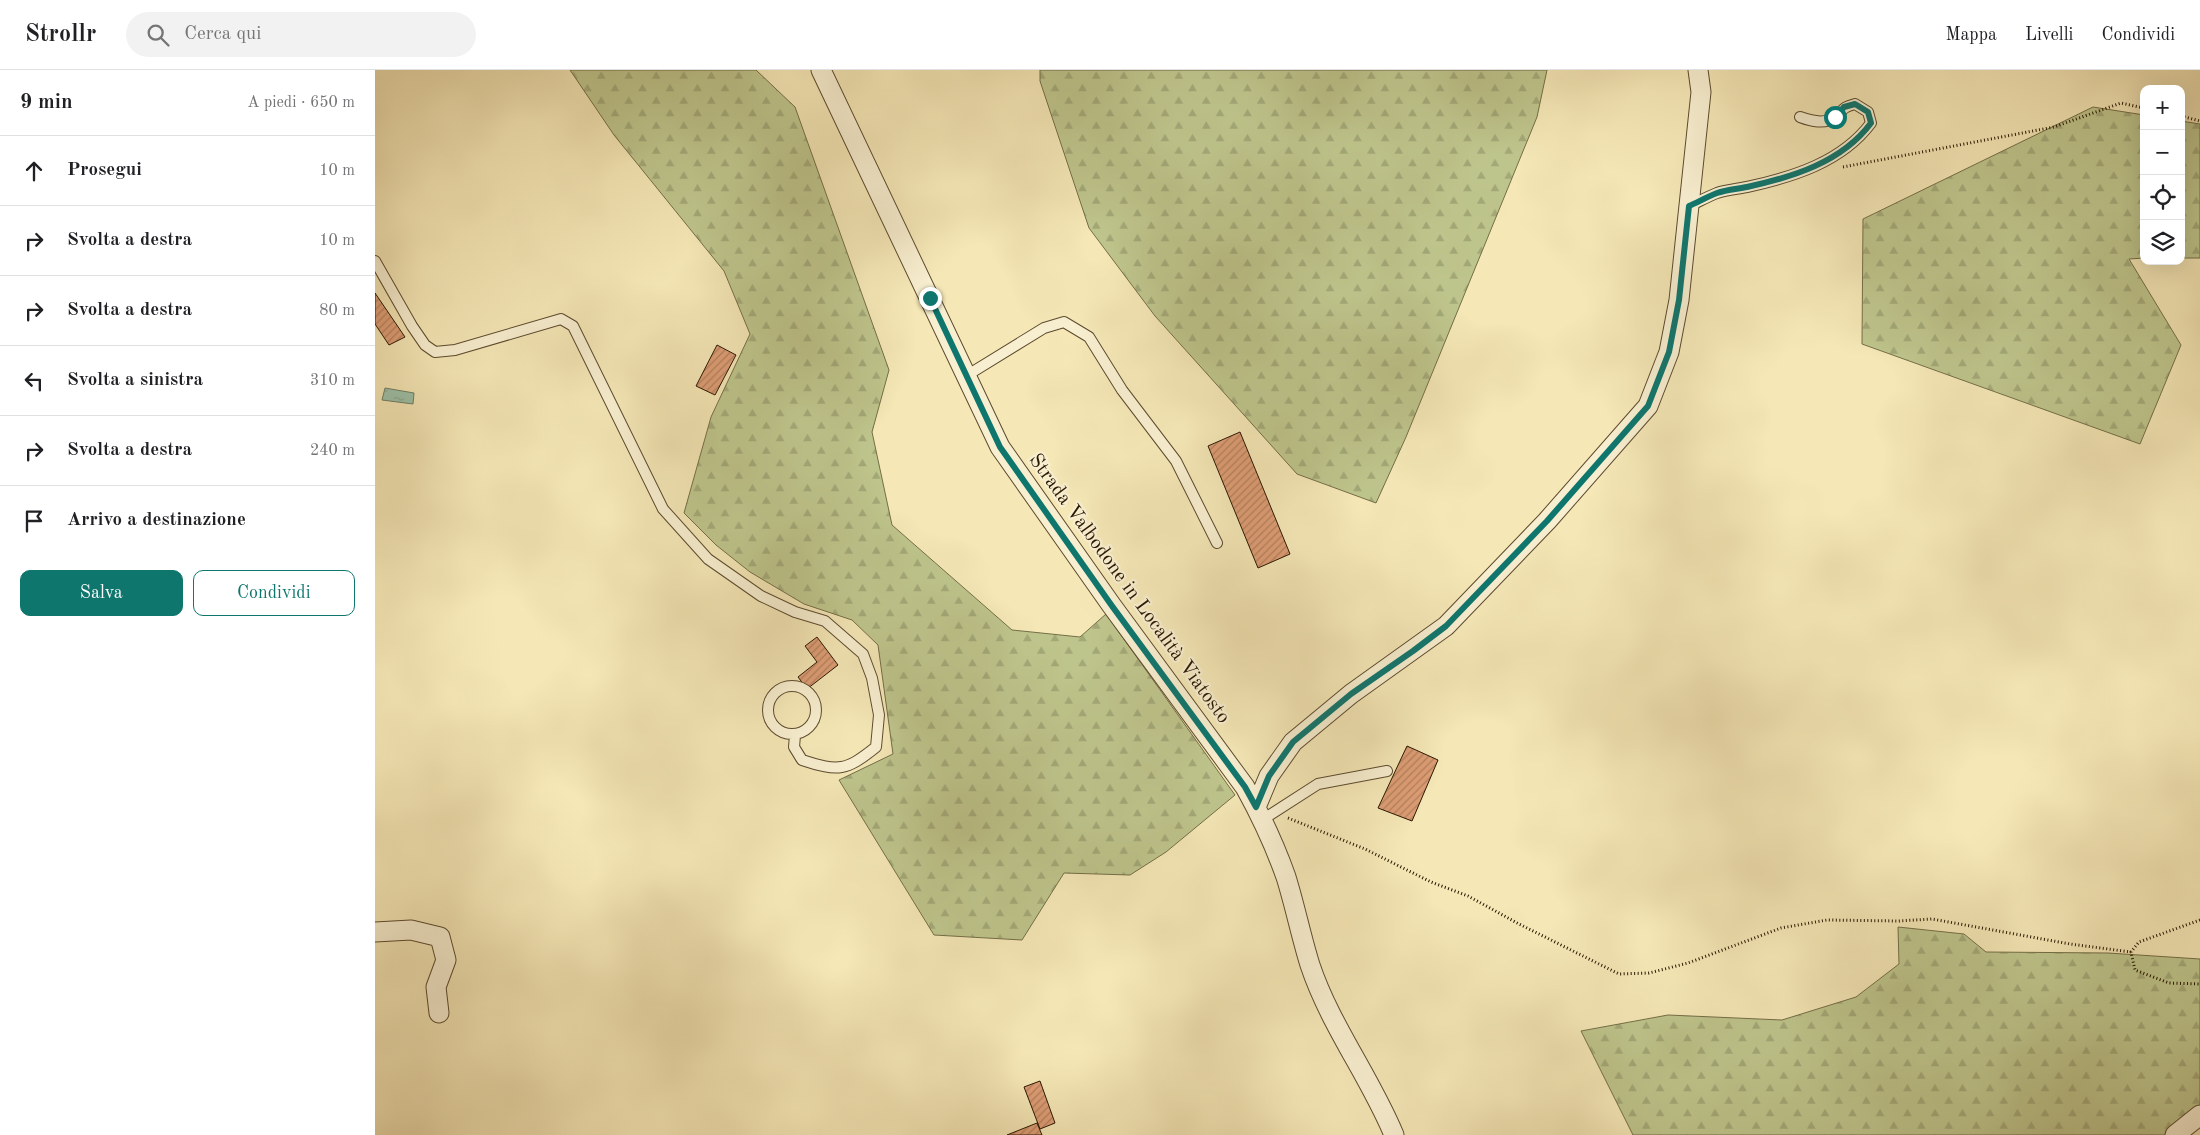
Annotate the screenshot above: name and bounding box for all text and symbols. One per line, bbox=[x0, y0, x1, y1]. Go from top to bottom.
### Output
search box bbox=[126, 12, 476, 57]
icon: search bbox=[144, 21, 172, 49]
text: Strollr bbox=[25, 23, 96, 47]
text: Cerca qui bbox=[184, 25, 261, 44]
text: Mappa bbox=[1945, 26, 1997, 44]
text: Livelli bbox=[2025, 26, 2073, 44]
text: Condividi bbox=[2101, 26, 2175, 44]
map controls bbox=[2140, 85, 2185, 265]
button: + bbox=[2140, 85, 2185, 130]
text: 9 min bbox=[20, 92, 73, 113]
text: A piedi · 650 m bbox=[247, 95, 355, 111]
route start bbox=[1824, 106, 1847, 129]
button: − bbox=[2140, 130, 2185, 175]
icon: ahead bbox=[20, 157, 48, 185]
text: Prosegui bbox=[67, 161, 142, 180]
text: 10 m bbox=[319, 163, 355, 179]
button: locate bbox=[2140, 175, 2185, 220]
button: layers bbox=[2140, 220, 2185, 265]
icon: right bbox=[20, 227, 48, 255]
text: Svolta a destra bbox=[67, 231, 192, 250]
text: 10 m bbox=[319, 233, 355, 249]
route end bbox=[919, 287, 942, 310]
icon: right bbox=[20, 297, 48, 325]
text: Svolta a destra bbox=[67, 301, 192, 320]
text: 80 m bbox=[319, 303, 355, 319]
icon: left bbox=[20, 367, 48, 395]
text: Svolta a sinistra bbox=[67, 371, 203, 390]
text: 310 m bbox=[310, 373, 355, 389]
icon: right bbox=[20, 437, 48, 465]
text: Svolta a destra bbox=[67, 441, 192, 460]
text: 240 m bbox=[310, 443, 355, 459]
street label: Strada Valbodone in Località Viatosto bbox=[1025, 450, 1233, 728]
icon: arrive bbox=[20, 507, 48, 535]
text: Arrivo a destinazione bbox=[67, 511, 246, 530]
button: Salva bbox=[20, 570, 183, 616]
button: Condividi bbox=[193, 570, 355, 616]

